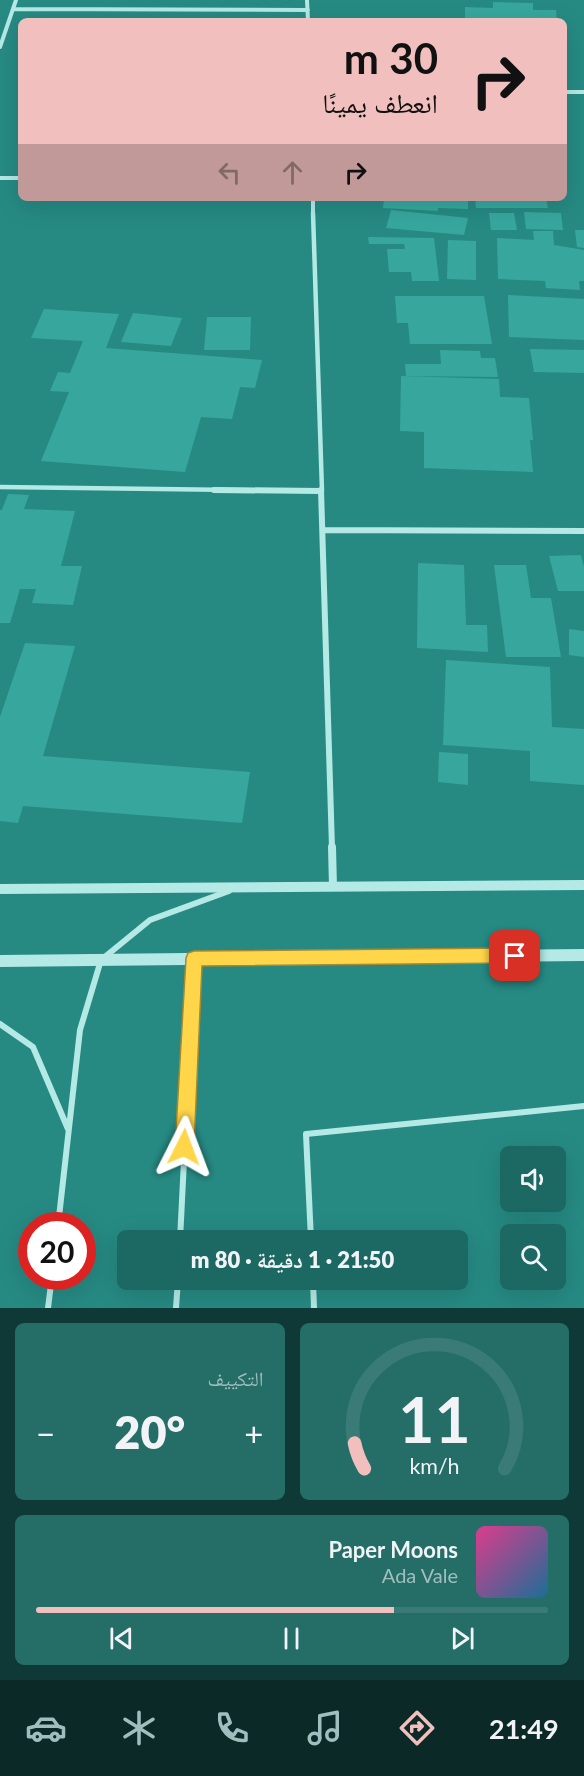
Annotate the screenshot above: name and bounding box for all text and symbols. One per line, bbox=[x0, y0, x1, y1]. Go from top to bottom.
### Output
text: 30 m bbox=[344, 33, 438, 83]
icon: right bbox=[459, 42, 537, 120]
text: انعطف يمينًا bbox=[322, 86, 438, 119]
icon: left bbox=[213, 156, 246, 189]
icon: ahead bbox=[276, 156, 309, 189]
icon: right bbox=[339, 156, 372, 189]
pin bbox=[489, 930, 540, 981]
icon: arrive bbox=[498, 939, 531, 972]
position arrow bbox=[152, 1115, 216, 1179]
map controls bbox=[500, 1146, 566, 1290]
button: sound bbox=[500, 1146, 566, 1212]
speed limit sign: 20 bbox=[18, 1212, 96, 1290]
button: search bbox=[500, 1224, 566, 1290]
text: 21:50 · 1 دقيقة · 80 m bbox=[191, 1246, 394, 1273]
text: التكييف bbox=[207, 1366, 264, 1390]
text: 11 bbox=[398, 1381, 470, 1456]
text: 20° bbox=[114, 1405, 185, 1459]
text: − bbox=[36, 1413, 55, 1453]
text: + bbox=[244, 1413, 263, 1453]
text: km/h bbox=[409, 1453, 459, 1479]
text: Paper Moons bbox=[328, 1536, 458, 1563]
text: Ada Vale bbox=[382, 1563, 458, 1587]
icon: previous bbox=[105, 1622, 138, 1655]
icon: pause bbox=[275, 1622, 308, 1655]
icon: next bbox=[446, 1622, 479, 1655]
icon: car bbox=[25, 1707, 67, 1749]
icon: climate bbox=[118, 1707, 160, 1749]
icon: phone bbox=[211, 1707, 253, 1749]
icon: music bbox=[304, 1707, 346, 1749]
icon: directions bbox=[396, 1707, 438, 1749]
text: 21:49 bbox=[489, 1712, 559, 1745]

